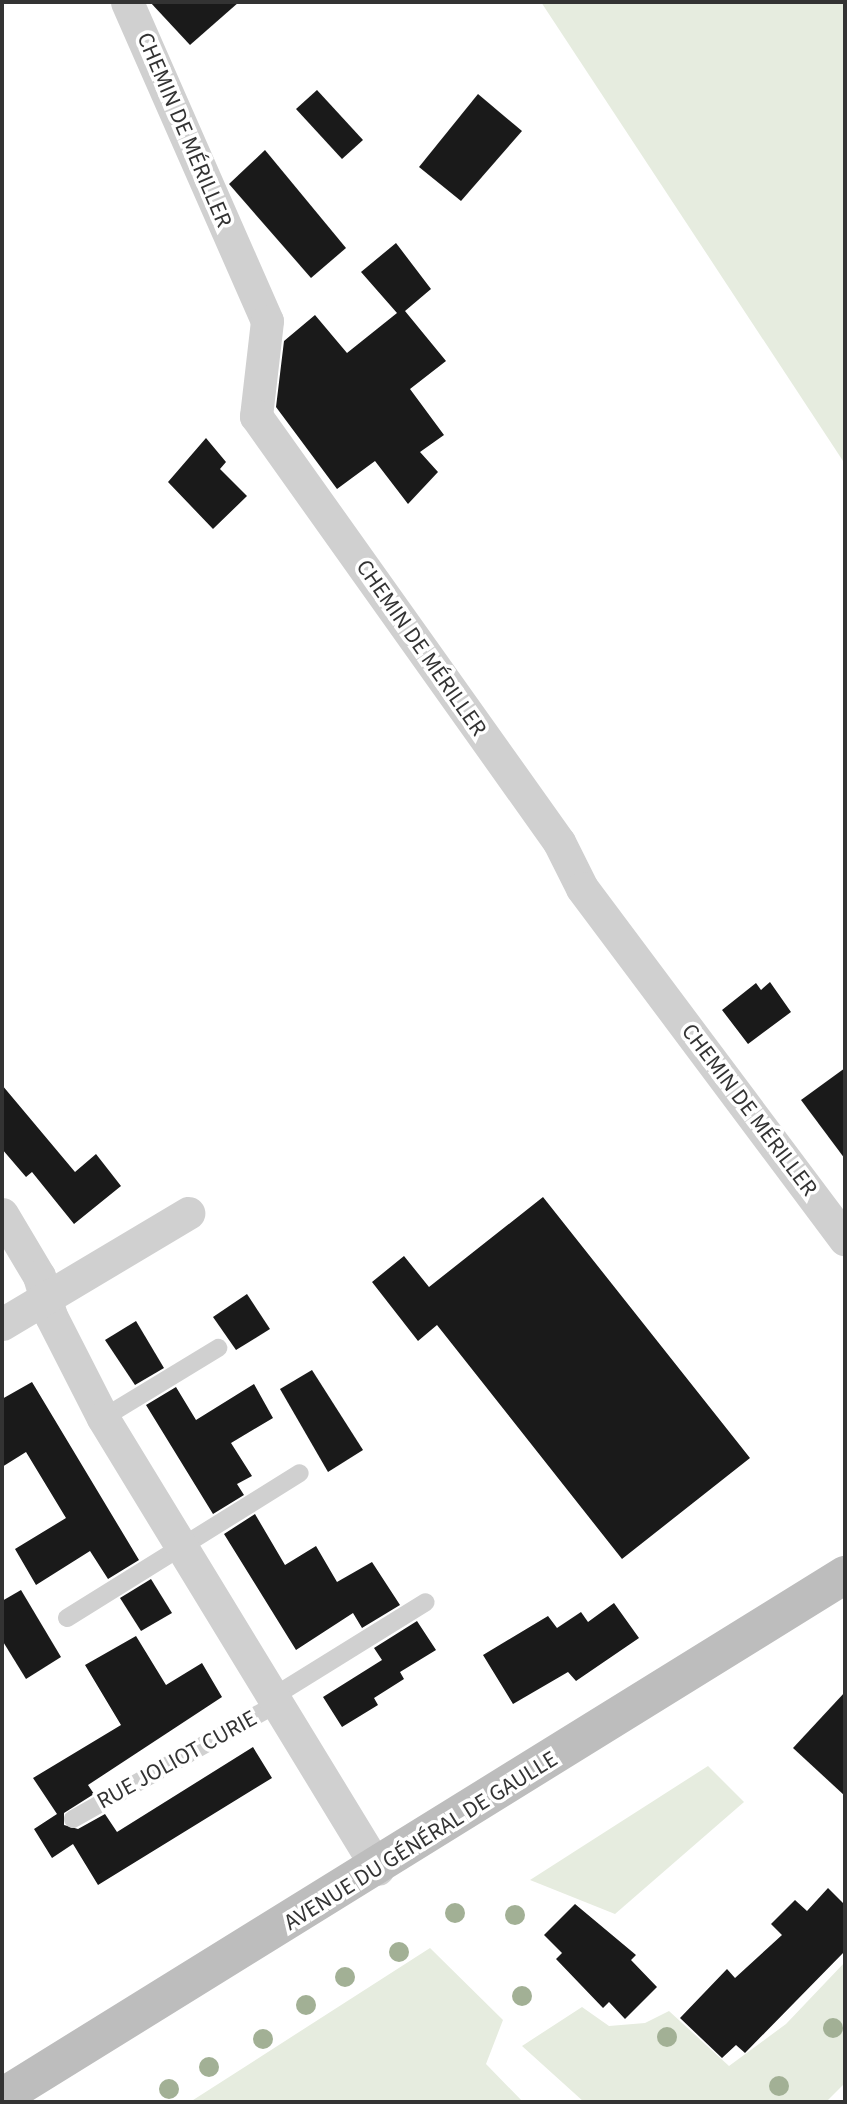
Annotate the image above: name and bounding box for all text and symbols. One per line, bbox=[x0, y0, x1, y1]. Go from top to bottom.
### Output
street label: CHEMIN DE MÉRILLER bbox=[130, 28, 238, 232]
street label: CHEMIN DE MÉRILLER bbox=[350, 555, 492, 741]
street label: CHEMIN DE MÉRILLER bbox=[675, 1018, 823, 1202]
street label: RUE JOLIOT CURIE bbox=[92, 1705, 262, 1815]
street label: AVENUE DU GÉNÉRAL DE GAULLE bbox=[279, 1745, 563, 1937]

